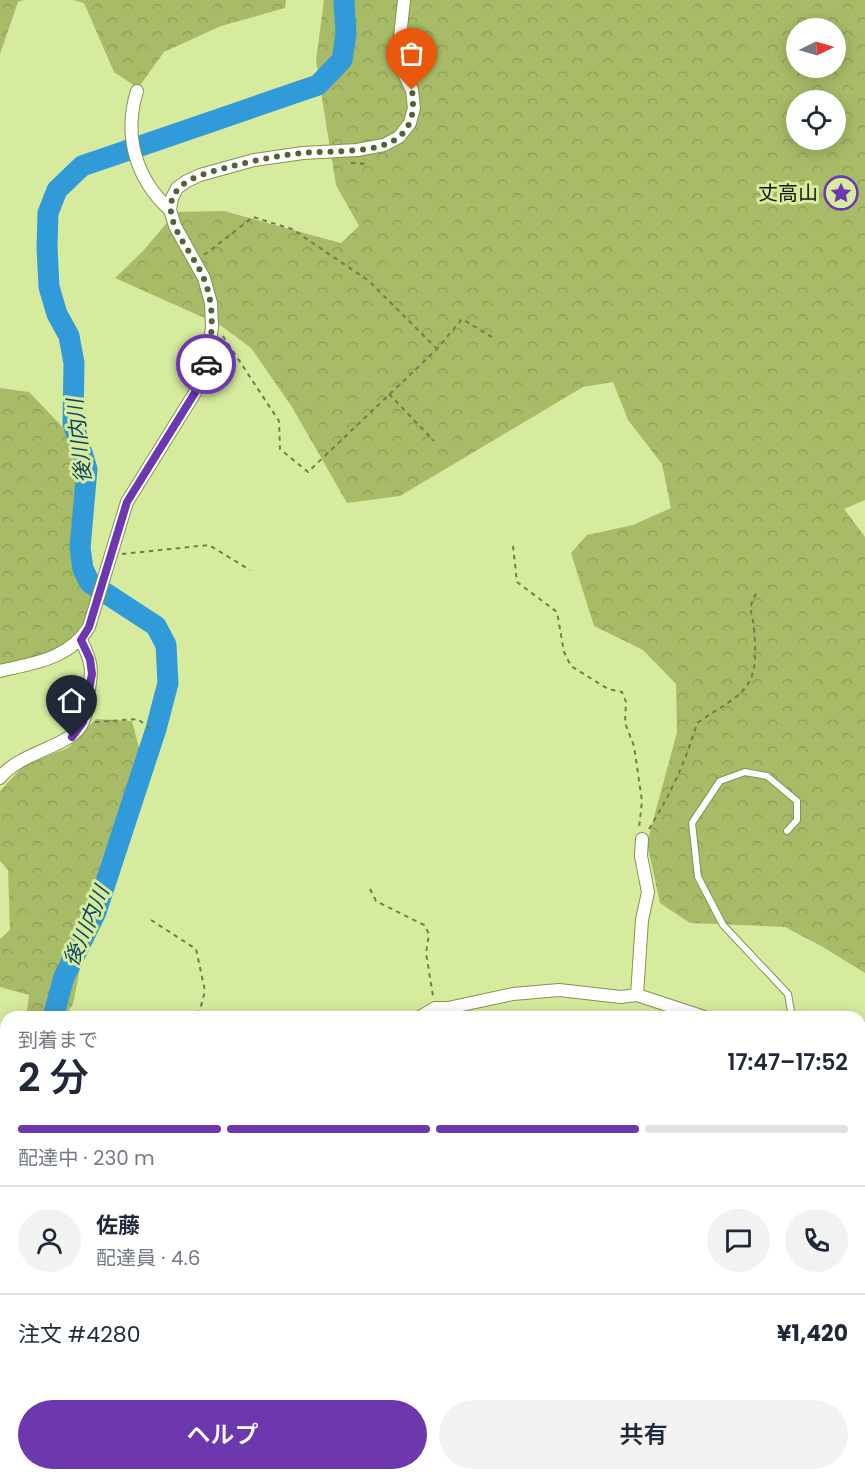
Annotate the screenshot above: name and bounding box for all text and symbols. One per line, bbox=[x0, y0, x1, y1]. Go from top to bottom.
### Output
north arrow bbox=[786, 18, 846, 78]
map controls bbox=[786, 18, 846, 150]
pin bbox=[386, 28, 437, 90]
icon: bag bbox=[395, 37, 428, 70]
button: locate bbox=[786, 90, 846, 150]
place icon: 丈高山 bbox=[823, 175, 859, 211]
place label: 丈高山 bbox=[758, 179, 818, 207]
courier bbox=[176, 334, 236, 394]
icon: car bbox=[190, 348, 223, 381]
water label: 後川内川 bbox=[60, 396, 98, 484]
pin bbox=[46, 675, 97, 737]
icon: home bbox=[55, 684, 88, 717]
water label: 後川内川 bbox=[56, 880, 117, 970]
text: 到着まで bbox=[18, 1026, 98, 1054]
text: 17:47–17:52 bbox=[728, 1047, 848, 1078]
text: 2 分 bbox=[18, 1050, 89, 1105]
text: 配達中 · 230 m bbox=[18, 1144, 155, 1172]
button: person bbox=[18, 1209, 81, 1272]
button: chat bbox=[707, 1209, 770, 1272]
button: phone bbox=[785, 1209, 848, 1272]
text: 佐藤 bbox=[96, 1210, 140, 1241]
text: 配達員 · 4.6 bbox=[96, 1244, 200, 1272]
text: ¥1,420 bbox=[777, 1318, 848, 1349]
text: 注文 #4280 bbox=[18, 1319, 141, 1350]
button: ヘルプ bbox=[18, 1400, 427, 1469]
button: 共有 bbox=[439, 1400, 848, 1469]

